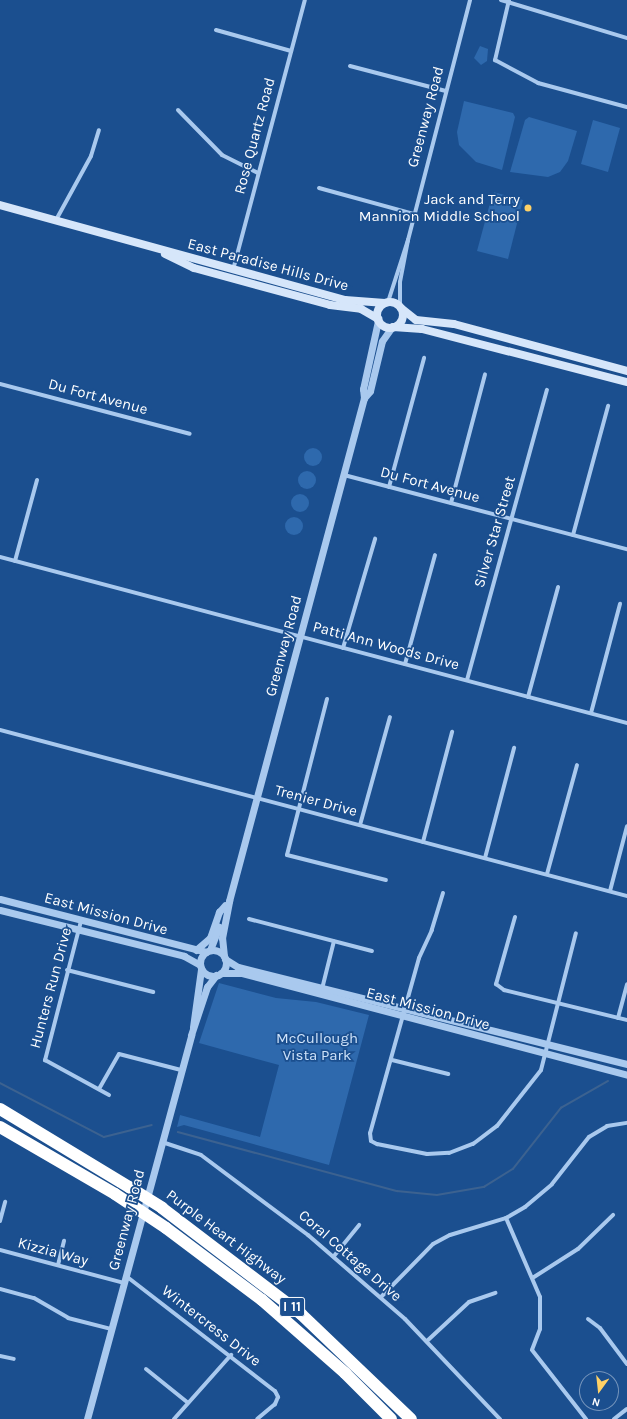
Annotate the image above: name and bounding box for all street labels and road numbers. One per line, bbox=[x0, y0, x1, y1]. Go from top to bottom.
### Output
street label: Greenway Road bbox=[404, 65, 448, 169]
street label: Rose Quartz Road bbox=[231, 76, 279, 196]
street label: East Paradise Hills Drive bbox=[186, 235, 350, 295]
street label: Du Fort Avenue bbox=[46, 375, 150, 419]
street label: Du Fort Avenue bbox=[378, 463, 482, 507]
street label: Silver Star Street bbox=[470, 474, 520, 590]
street label: Greenway Road bbox=[262, 594, 306, 698]
street label: Patti Ann Woods Drive bbox=[311, 618, 461, 674]
street label: Trenier Drive bbox=[273, 781, 359, 821]
street label: East Mission Drive bbox=[42, 889, 170, 939]
street label: Hunters Run Drive bbox=[26, 926, 76, 1050]
street label: East Mission Drive bbox=[364, 984, 492, 1034]
street label: Greenway Road bbox=[105, 1168, 149, 1272]
street label: Purple Heart Highway bbox=[162, 1186, 290, 1288]
street label: Coral Cottage Drive bbox=[295, 1206, 405, 1306]
street label: Kizzia Way bbox=[16, 1234, 90, 1270]
street label: Wintercress Drive bbox=[158, 1282, 264, 1370]
road number: I 11 bbox=[279, 1295, 305, 1319]

